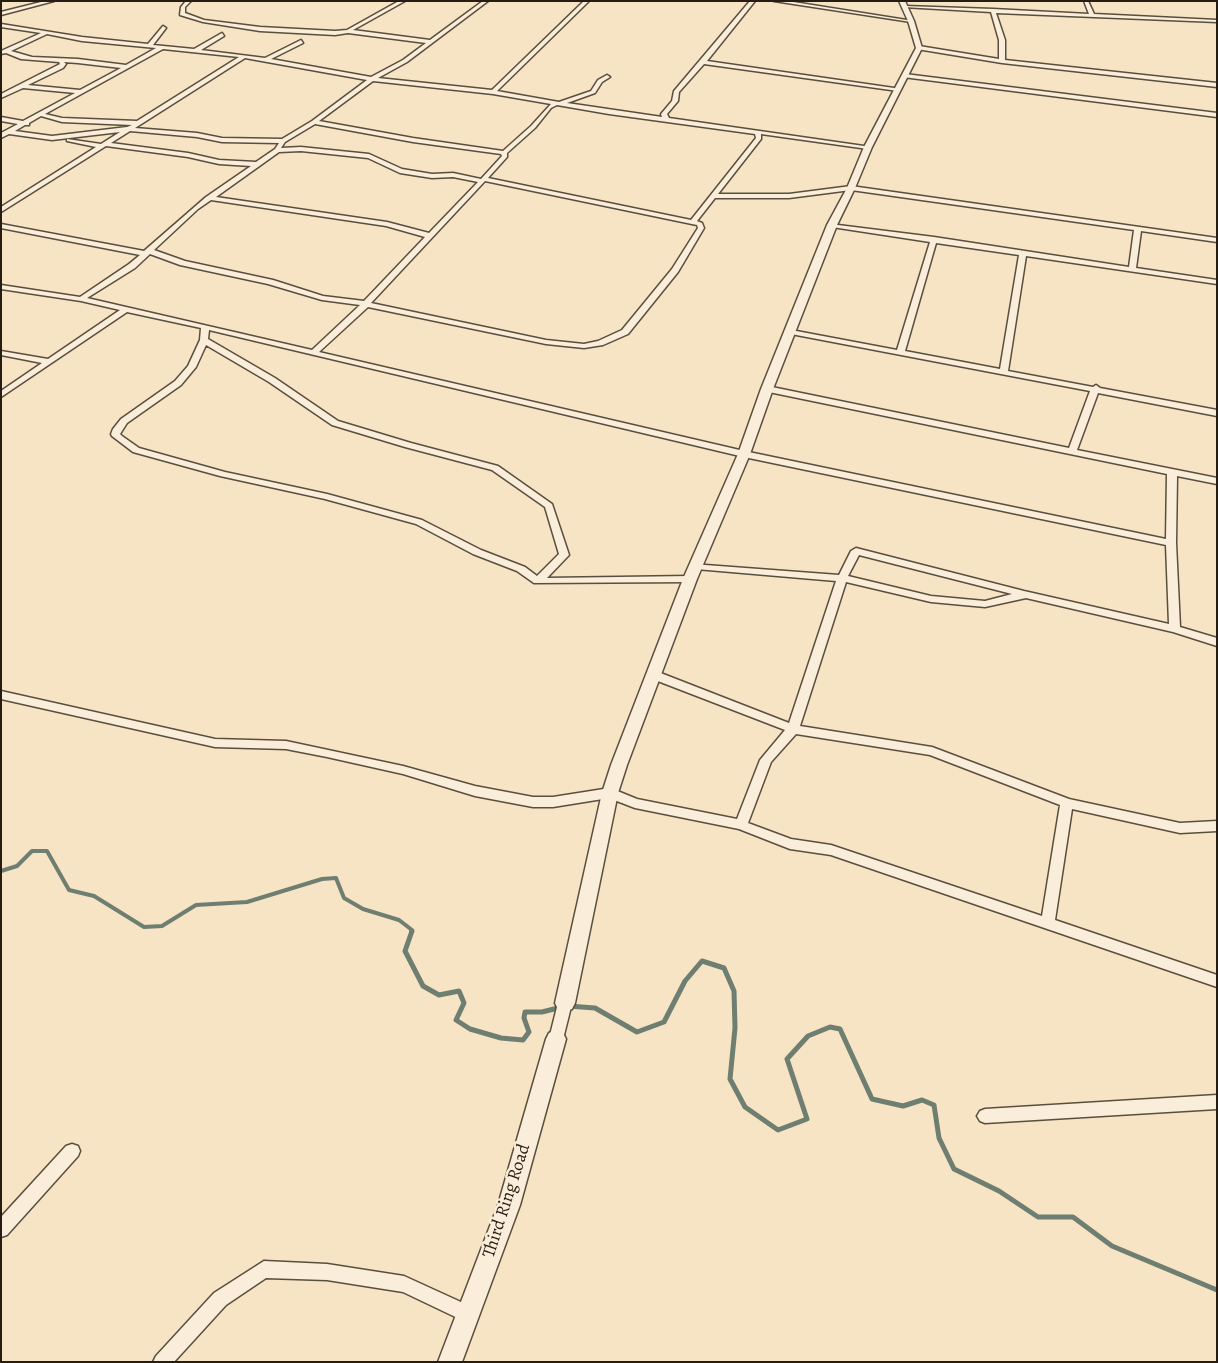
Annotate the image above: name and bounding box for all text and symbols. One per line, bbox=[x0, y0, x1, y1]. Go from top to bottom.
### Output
street label: Third Ring Road bbox=[478, 1141, 536, 1261]

